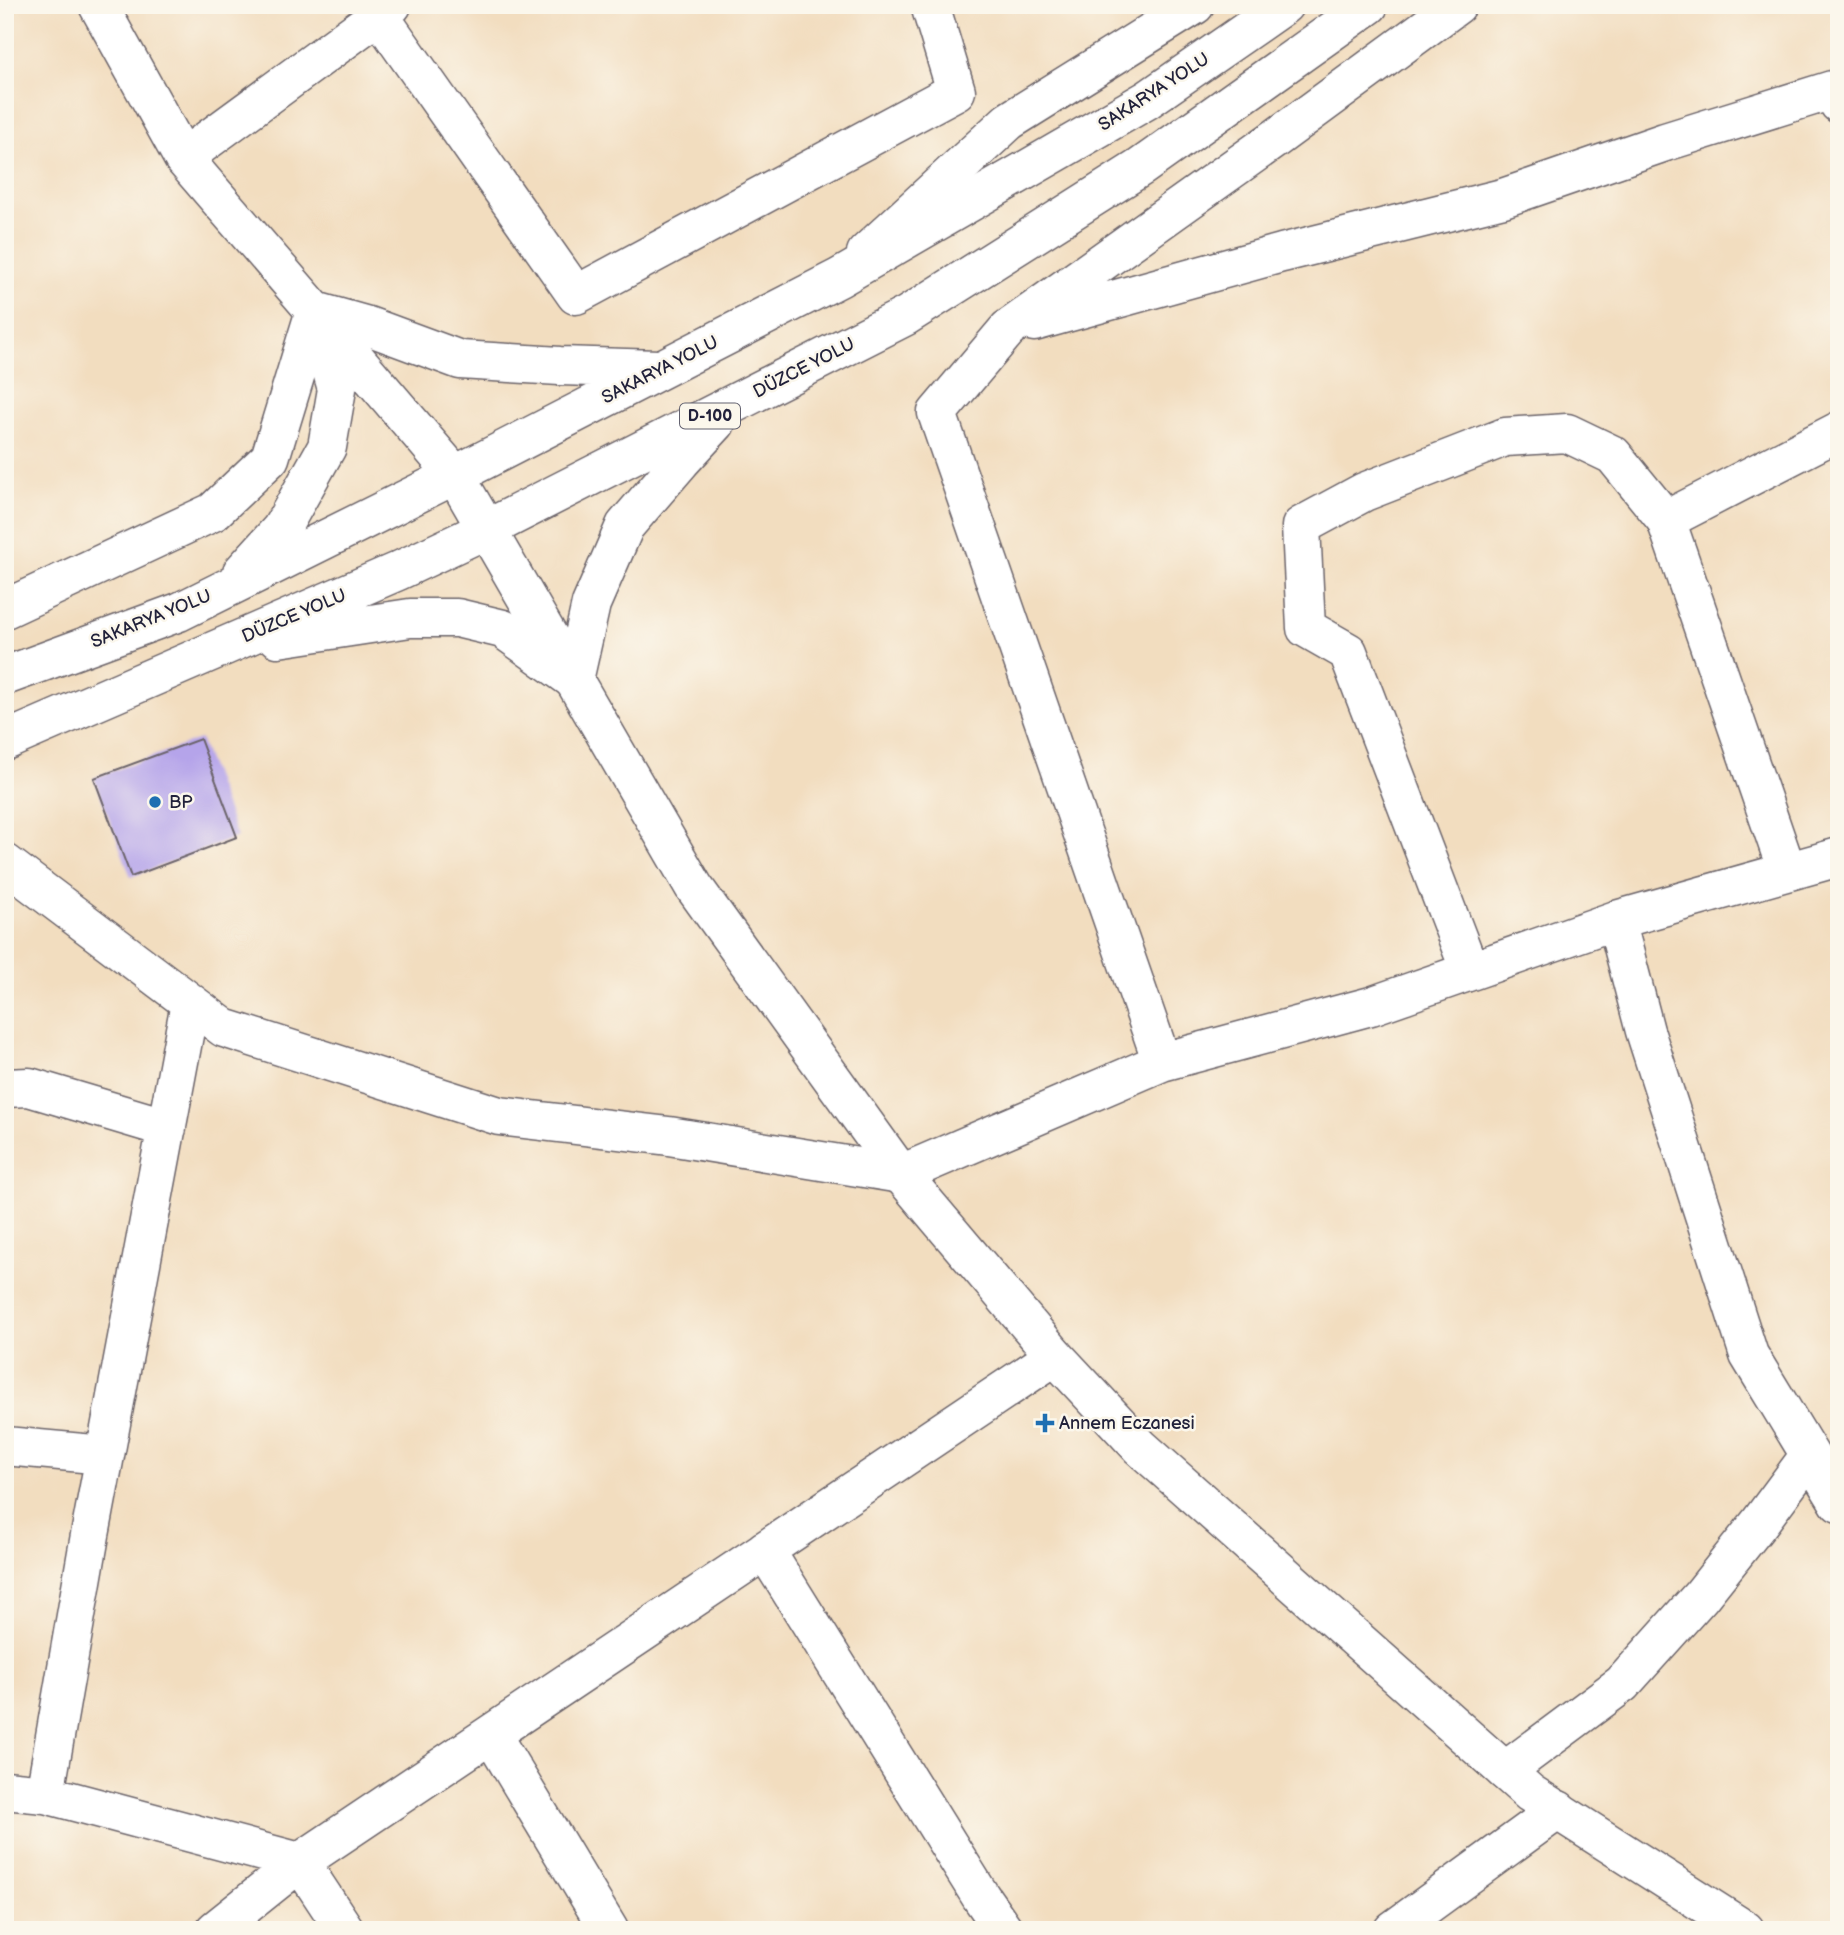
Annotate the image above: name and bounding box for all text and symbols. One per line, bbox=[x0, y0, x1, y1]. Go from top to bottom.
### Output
street label: SAKARYA YOLU bbox=[1095, 48, 1213, 136]
street label: SAKARYA YOLU bbox=[598, 332, 722, 408]
street label: DÜZCE YOLU bbox=[749, 332, 858, 403]
road number: D-100 bbox=[680, 404, 740, 428]
street label: DÜZCE YOLU bbox=[238, 584, 349, 647]
street label: SAKARYA YOLU bbox=[88, 585, 214, 653]
place label: BP bbox=[169, 792, 193, 813]
marker: BP bbox=[147, 794, 163, 810]
place label: Annem Eczanesi bbox=[1059, 1413, 1195, 1434]
marker: Annem Eczanesi bbox=[1037, 1415, 1053, 1431]

